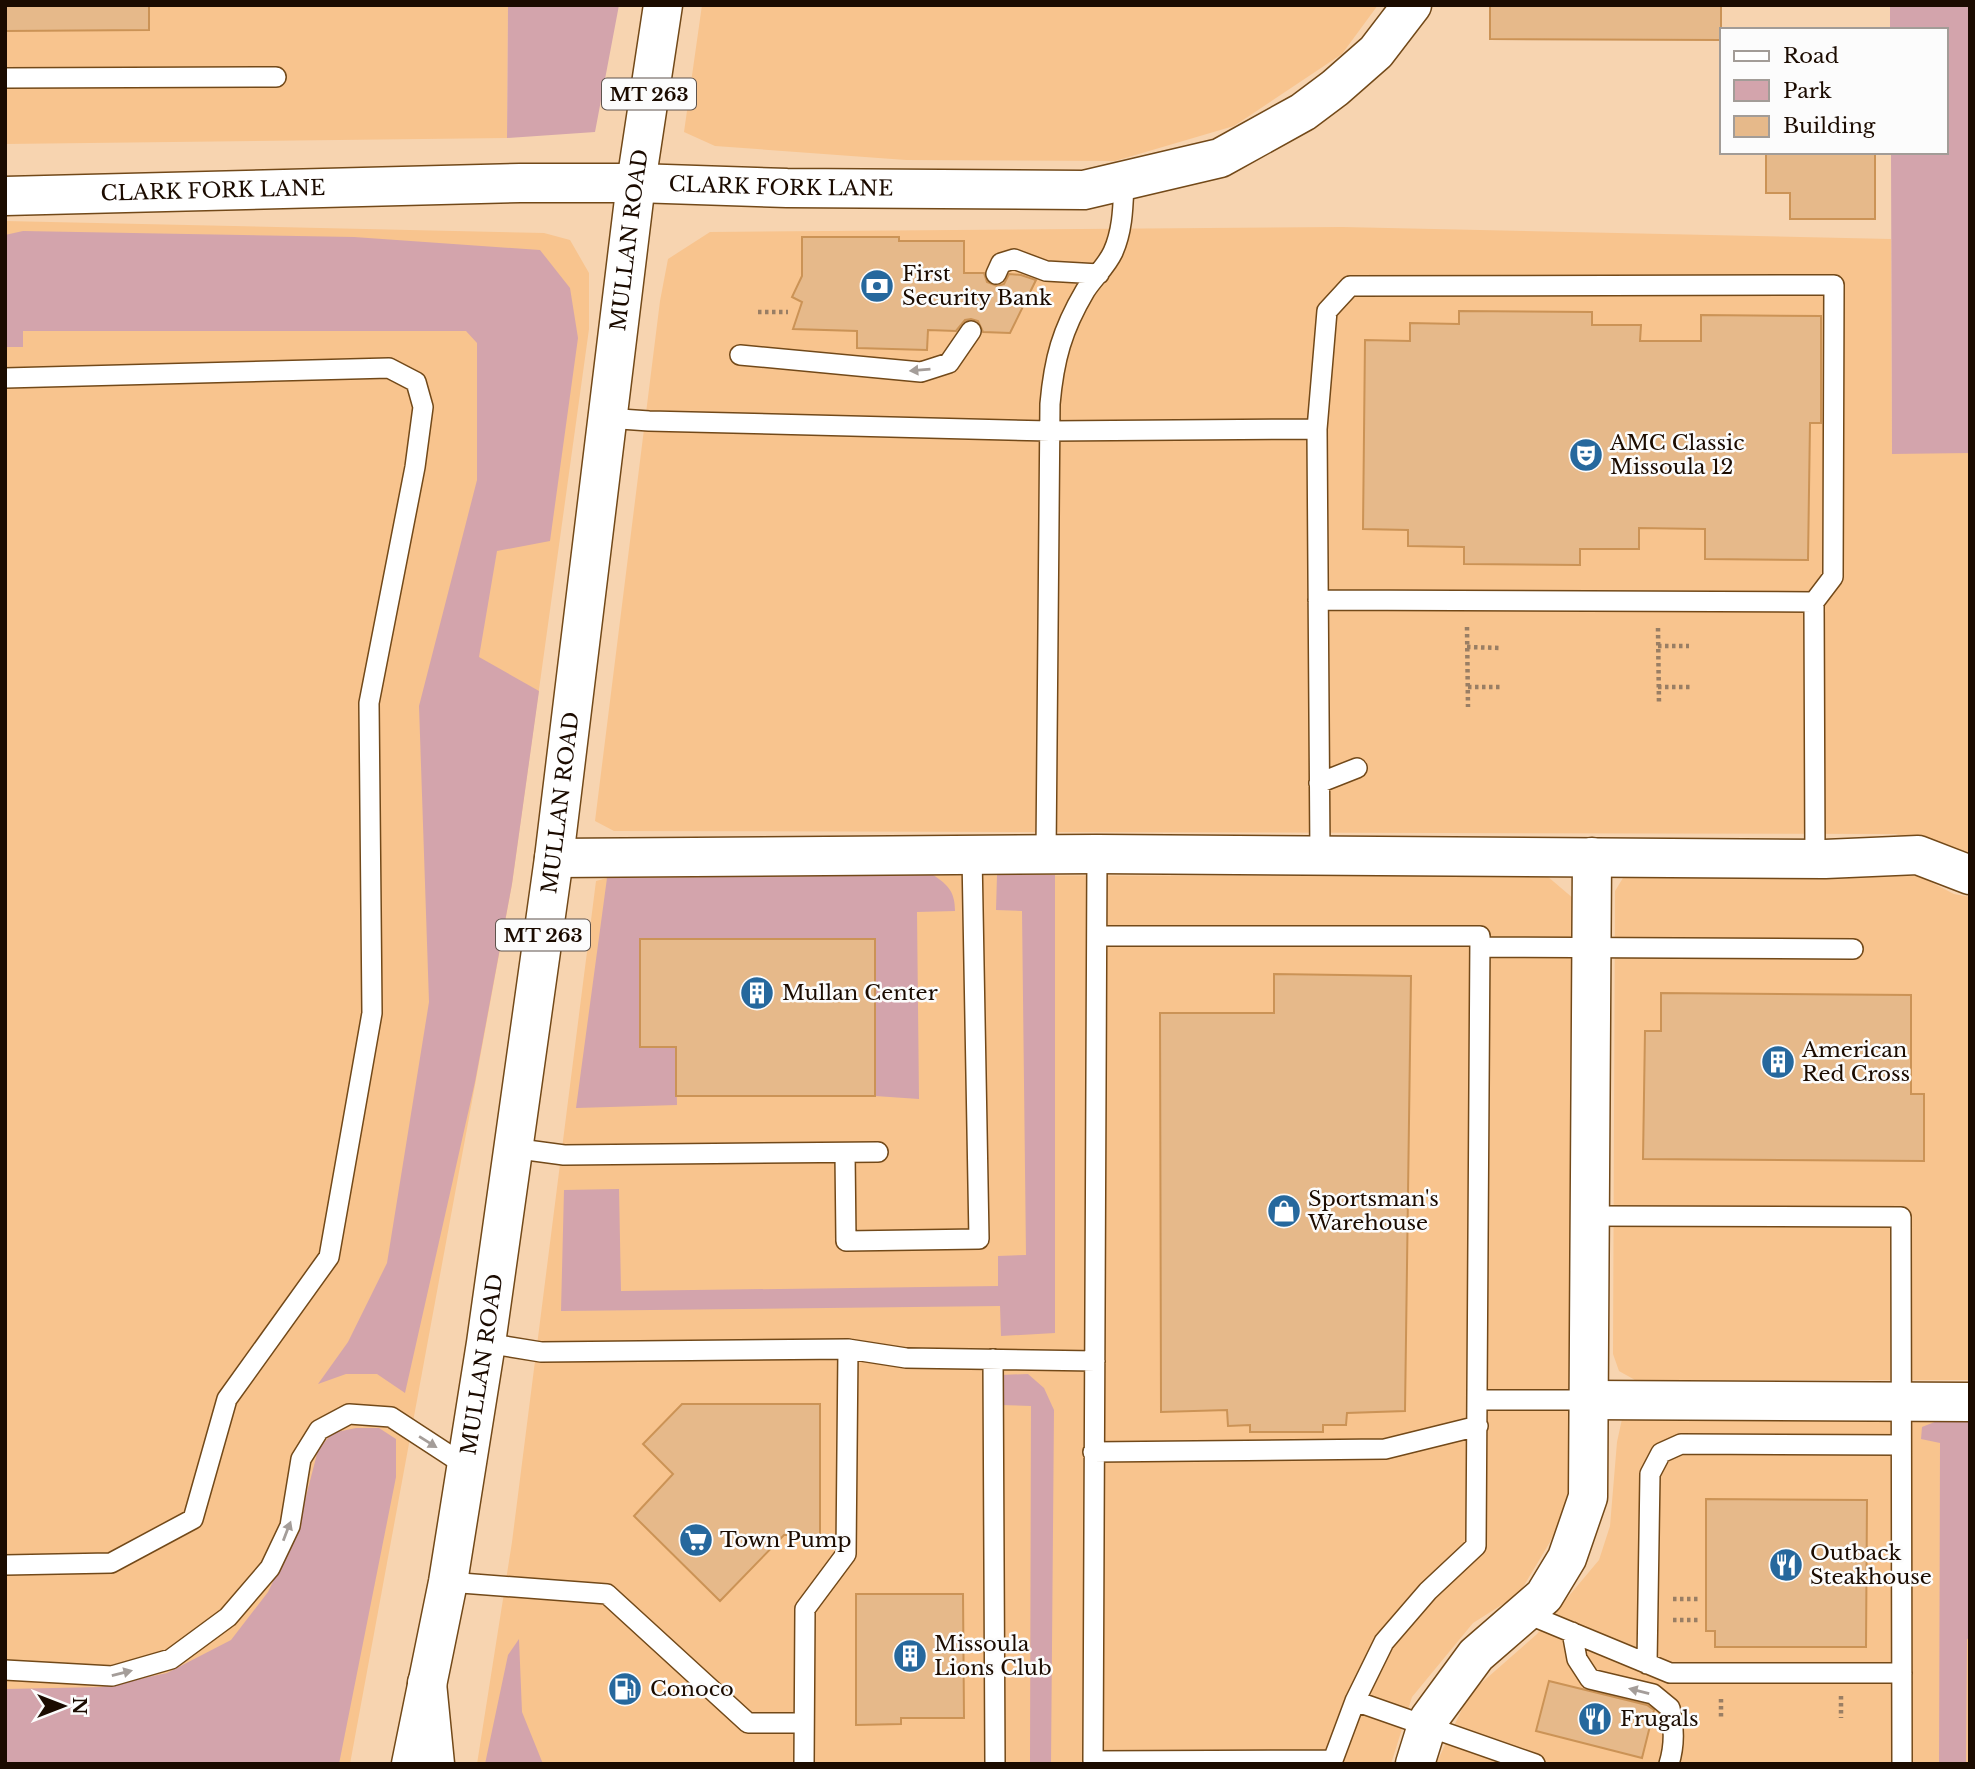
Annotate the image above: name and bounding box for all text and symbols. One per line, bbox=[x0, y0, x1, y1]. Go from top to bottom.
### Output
legend bbox=[1720, 28, 1947, 154]
text: Road bbox=[1783, 43, 1839, 69]
road number: MT 263 bbox=[602, 78, 696, 110]
text: Park bbox=[1783, 78, 1832, 104]
text: Building bbox=[1783, 113, 1876, 139]
street label: MULLAN ROAD bbox=[605, 147, 654, 332]
street label: CLARK FORK LANE bbox=[668, 171, 893, 202]
street label: CLARK FORK LANE bbox=[100, 175, 326, 207]
place label: First Security Bank bbox=[902, 261, 1052, 311]
bank icon: First Security Bank bbox=[858, 267, 896, 305]
one-way arrow bbox=[909, 365, 931, 376]
place label: AMC Classic Missoula 12 bbox=[1609, 430, 1745, 480]
theatre icon: AMC Classic Missoula 12 bbox=[1567, 436, 1605, 474]
street label: MULLAN ROAD bbox=[536, 710, 585, 895]
road number: MT 263 bbox=[496, 920, 590, 951]
building icon: Mullan Center bbox=[738, 974, 776, 1012]
place label: Mullan Center bbox=[782, 980, 938, 1006]
place label: American Red Cross bbox=[1801, 1037, 1910, 1087]
building icon: American Red Cross bbox=[1759, 1043, 1797, 1081]
place label: Sportsman's Warehouse bbox=[1307, 1186, 1439, 1236]
shop icon: Sportsman's Warehouse bbox=[1265, 1192, 1303, 1230]
street label: MULLAN ROAD bbox=[455, 1272, 509, 1457]
one-way arrow bbox=[418, 1435, 437, 1448]
one-way arrow bbox=[282, 1520, 293, 1541]
supermarket icon: Town Pump bbox=[677, 1521, 715, 1559]
place label: Town Pump bbox=[720, 1527, 852, 1553]
place label: Outback Steakhouse bbox=[1810, 1540, 1932, 1590]
restaurant icon: Outback Steakhouse bbox=[1767, 1546, 1805, 1584]
place label: Missoula Lions Club bbox=[934, 1631, 1052, 1681]
building icon: Missoula Lions Club bbox=[891, 1637, 929, 1675]
one-way arrow bbox=[111, 1667, 133, 1678]
fuel station icon: Conoco bbox=[606, 1670, 644, 1708]
north arrow bbox=[28, 1671, 98, 1741]
place label: Conoco bbox=[650, 1676, 734, 1702]
one-way arrow bbox=[1628, 1685, 1650, 1696]
text: N bbox=[68, 1697, 91, 1715]
restaurant icon: Frugals bbox=[1576, 1700, 1614, 1738]
place label: Frugals bbox=[1620, 1706, 1699, 1732]

